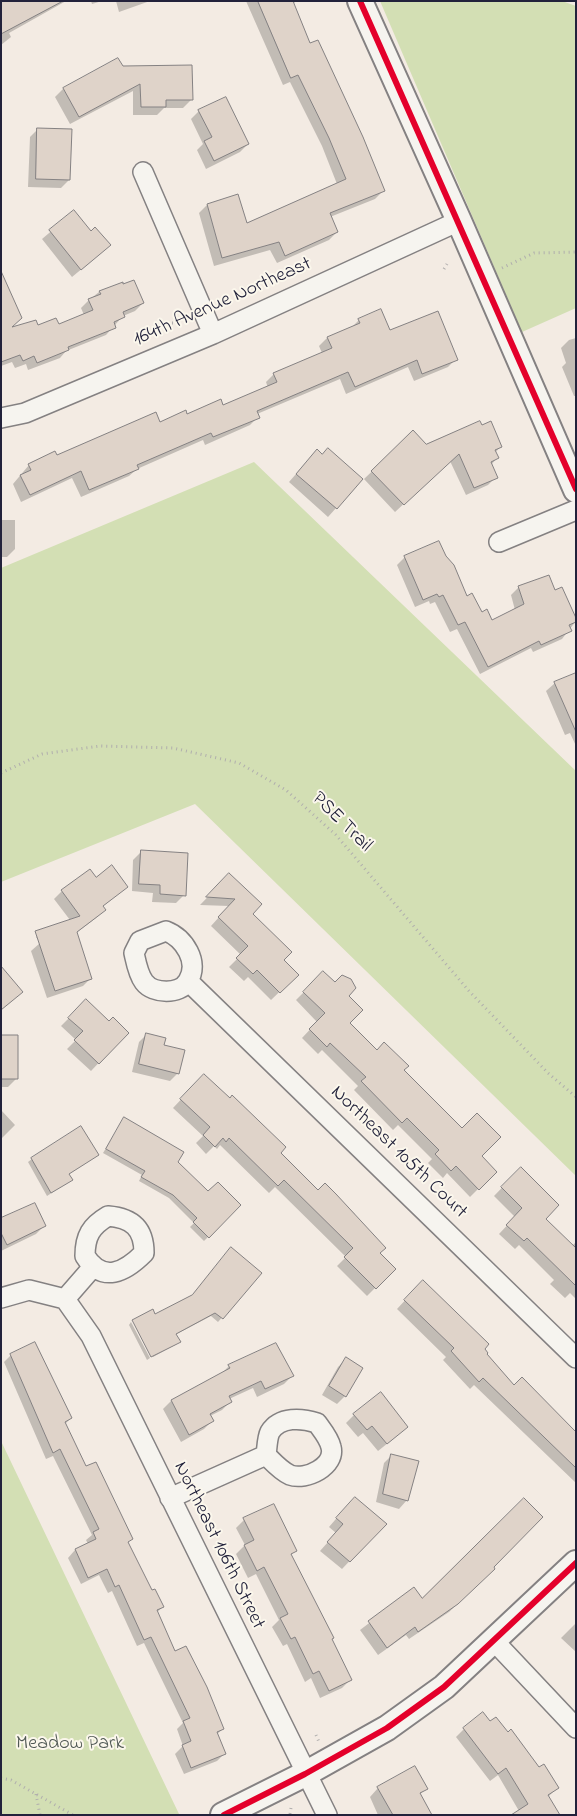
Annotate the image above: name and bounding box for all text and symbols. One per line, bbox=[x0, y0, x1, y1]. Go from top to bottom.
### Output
street label: 164th Avenue Northeast bbox=[130, 253, 316, 353]
street label: PSE Trail bbox=[306, 788, 376, 858]
street label: Northeast 105th Court bbox=[324, 1081, 472, 1225]
street label: Northeast 106th Street bbox=[167, 1458, 269, 1634]
park label: Meadow Park bbox=[16, 1733, 124, 1757]

